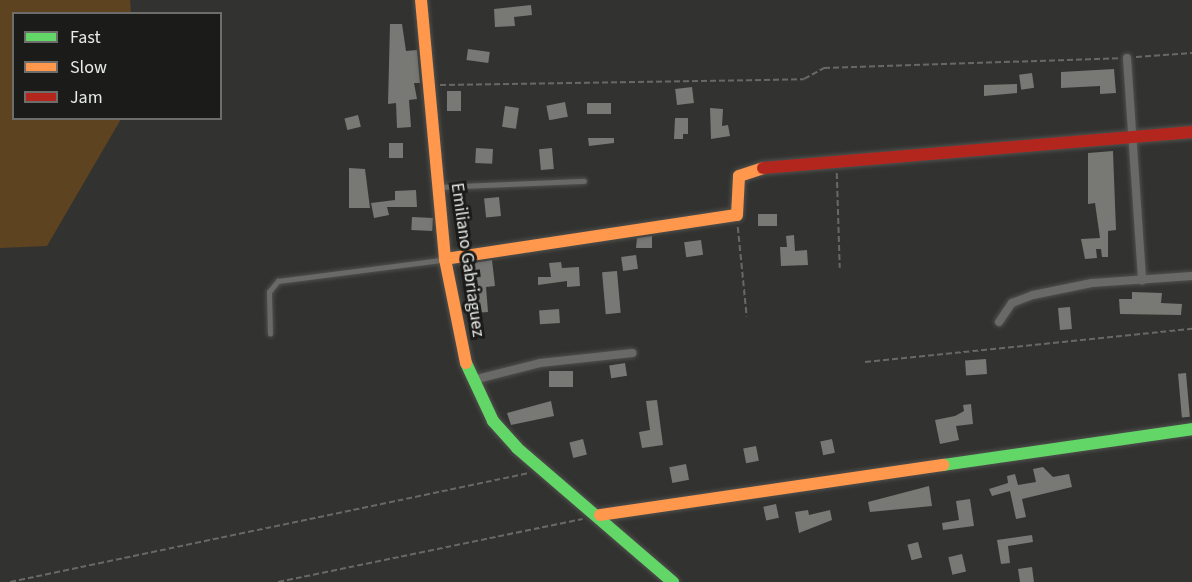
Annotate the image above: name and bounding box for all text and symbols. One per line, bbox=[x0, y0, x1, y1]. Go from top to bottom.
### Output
legend bbox=[12, 12, 222, 120]
text: Fast bbox=[70, 25, 101, 50]
text: Slow bbox=[70, 55, 107, 80]
text: Jam bbox=[70, 85, 103, 110]
street label: Emiliano Gabriaguez bbox=[445, 182, 489, 338]

